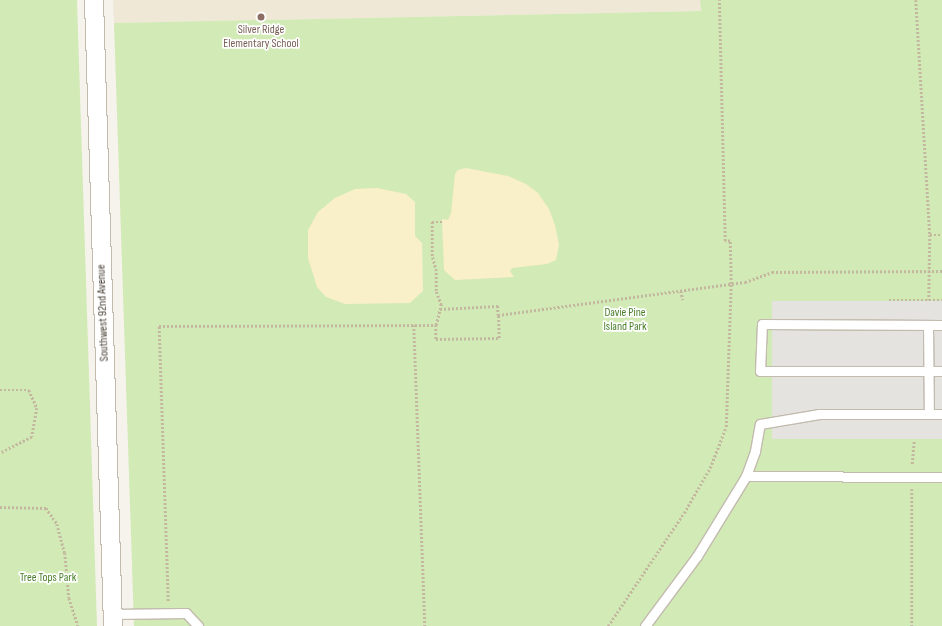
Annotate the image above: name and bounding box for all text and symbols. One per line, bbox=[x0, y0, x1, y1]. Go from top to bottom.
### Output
marker: Silver Ridge Elementary School bbox=[256, 12, 266, 22]
place label: Silver Ridge Elementary School bbox=[223, 23, 299, 51]
street label: Southwest 92nd Avenue bbox=[94, 264, 112, 362]
park label: Davie Pine Island Park bbox=[603, 306, 647, 334]
park label: Tree Tops Park bbox=[20, 571, 76, 585]

